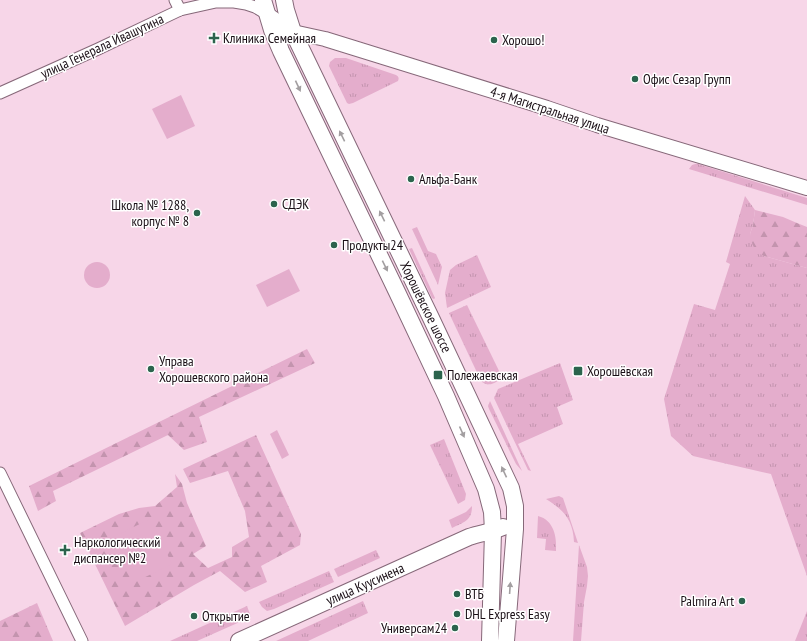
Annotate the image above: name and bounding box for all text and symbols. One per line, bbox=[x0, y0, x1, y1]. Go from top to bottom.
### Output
street label: улица Генерала Ивашутина bbox=[38, 10, 166, 82]
place label: Клиника Семейная bbox=[223, 29, 316, 47]
place label: Хорошо! bbox=[502, 31, 545, 49]
marker: Клиника Семейная bbox=[208, 32, 220, 44]
marker: Хорошо! bbox=[489, 35, 499, 45]
place label: Офис Сезар Групп bbox=[643, 70, 731, 88]
marker: Офис Сезар Групп bbox=[630, 74, 640, 84]
one-way arrow bbox=[295, 81, 301, 92]
street label: 4-я Магистральная улица bbox=[488, 82, 612, 138]
one-way arrow bbox=[339, 130, 345, 142]
place label: Альфа-Банк bbox=[419, 170, 478, 188]
marker: Альфа-Банк bbox=[406, 174, 416, 184]
place label: СДЭК bbox=[282, 195, 309, 213]
place label: Школа № 1288, корпус № 8 bbox=[111, 196, 189, 230]
marker: СДЭК bbox=[269, 199, 279, 209]
marker: Школа № 1288, корпус № 8 bbox=[192, 208, 202, 218]
one-way arrow bbox=[378, 210, 385, 222]
place label: Продукты24 bbox=[342, 236, 404, 254]
marker: Продукты24 bbox=[329, 240, 339, 250]
street label: Хорошёвское шоссе bbox=[396, 258, 456, 356]
one-way arrow bbox=[382, 261, 388, 272]
place label: Управа Хорошевского района bbox=[159, 352, 268, 386]
place label: Хорошёвская bbox=[587, 362, 653, 380]
marker: Управа Хорошевского района bbox=[146, 364, 156, 374]
marker: Хорошёвская bbox=[572, 365, 584, 377]
place label: Полежаевская bbox=[447, 366, 518, 384]
marker: Полежаевская bbox=[432, 369, 444, 381]
one-way arrow bbox=[459, 427, 465, 438]
one-way arrow bbox=[501, 467, 507, 478]
place label: Наркологический диспансер №2 bbox=[74, 533, 161, 567]
marker: Наркологический диспансер №2 bbox=[59, 544, 71, 556]
street label: улица Куусинена bbox=[323, 559, 407, 609]
one-way arrow bbox=[507, 582, 514, 594]
place label: ВТБ bbox=[465, 585, 484, 603]
marker: ВТБ bbox=[452, 589, 462, 599]
place label: Palmira Art bbox=[680, 592, 734, 610]
marker: Palmira Art bbox=[737, 596, 747, 606]
place label: DHL Express Easy bbox=[465, 605, 550, 623]
place label: Открытие bbox=[202, 607, 250, 625]
marker: DHL Express Easy bbox=[452, 609, 462, 619]
marker: Открытие bbox=[189, 611, 199, 621]
place label: Универсам24 bbox=[381, 619, 448, 637]
marker: Универсам24 bbox=[450, 623, 460, 633]

